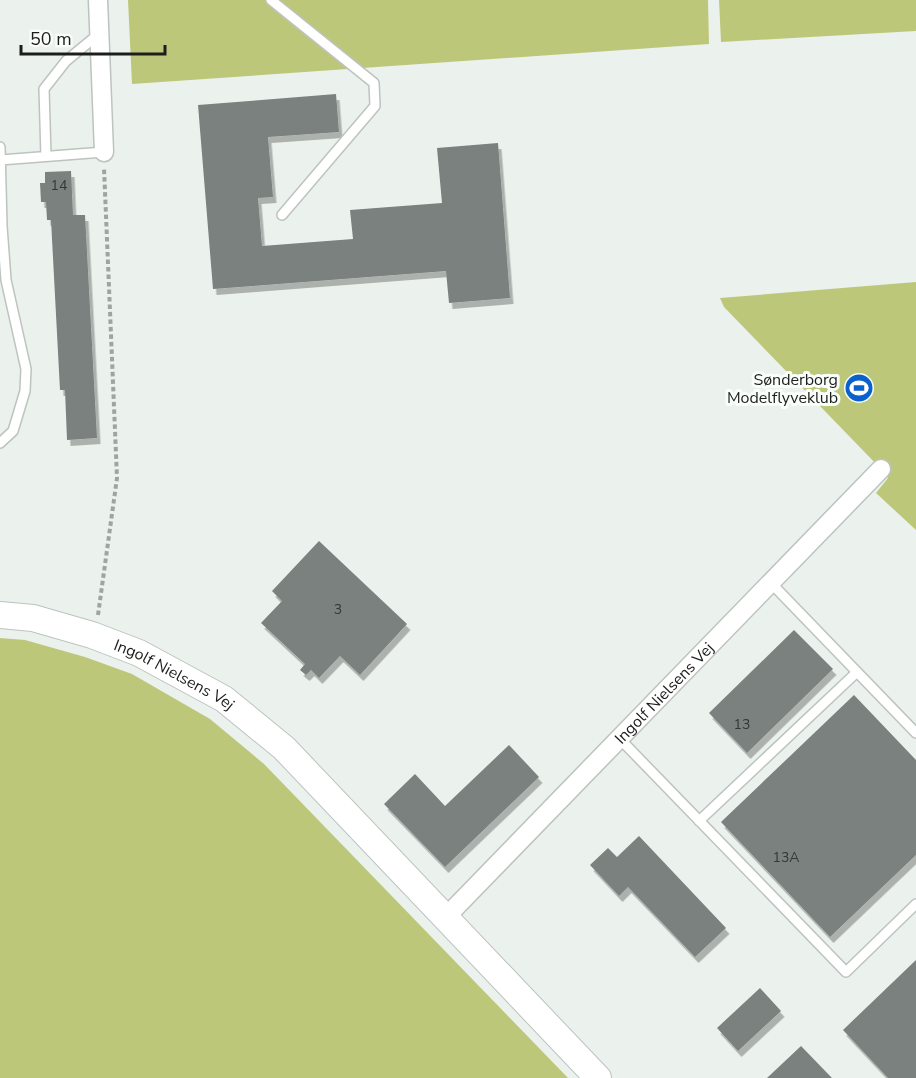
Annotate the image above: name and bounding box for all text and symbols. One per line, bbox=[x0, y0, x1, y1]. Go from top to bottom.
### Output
scale bar bbox=[21, 18, 165, 56]
text: 50 m bbox=[30, 27, 72, 51]
house number: 14 bbox=[51, 176, 67, 195]
place label: Sønderborg Modelflyveklub bbox=[727, 369, 838, 409]
sports icon: Sønderborg Modelflyveklub bbox=[843, 372, 875, 404]
house number: 3 bbox=[334, 600, 342, 619]
street label: Ingolf Nielsens Vej bbox=[111, 634, 239, 716]
street label: Ingolf Nielsens Vej bbox=[610, 638, 719, 749]
house number: 13 bbox=[734, 715, 750, 734]
house number: 13A bbox=[772, 848, 800, 867]

